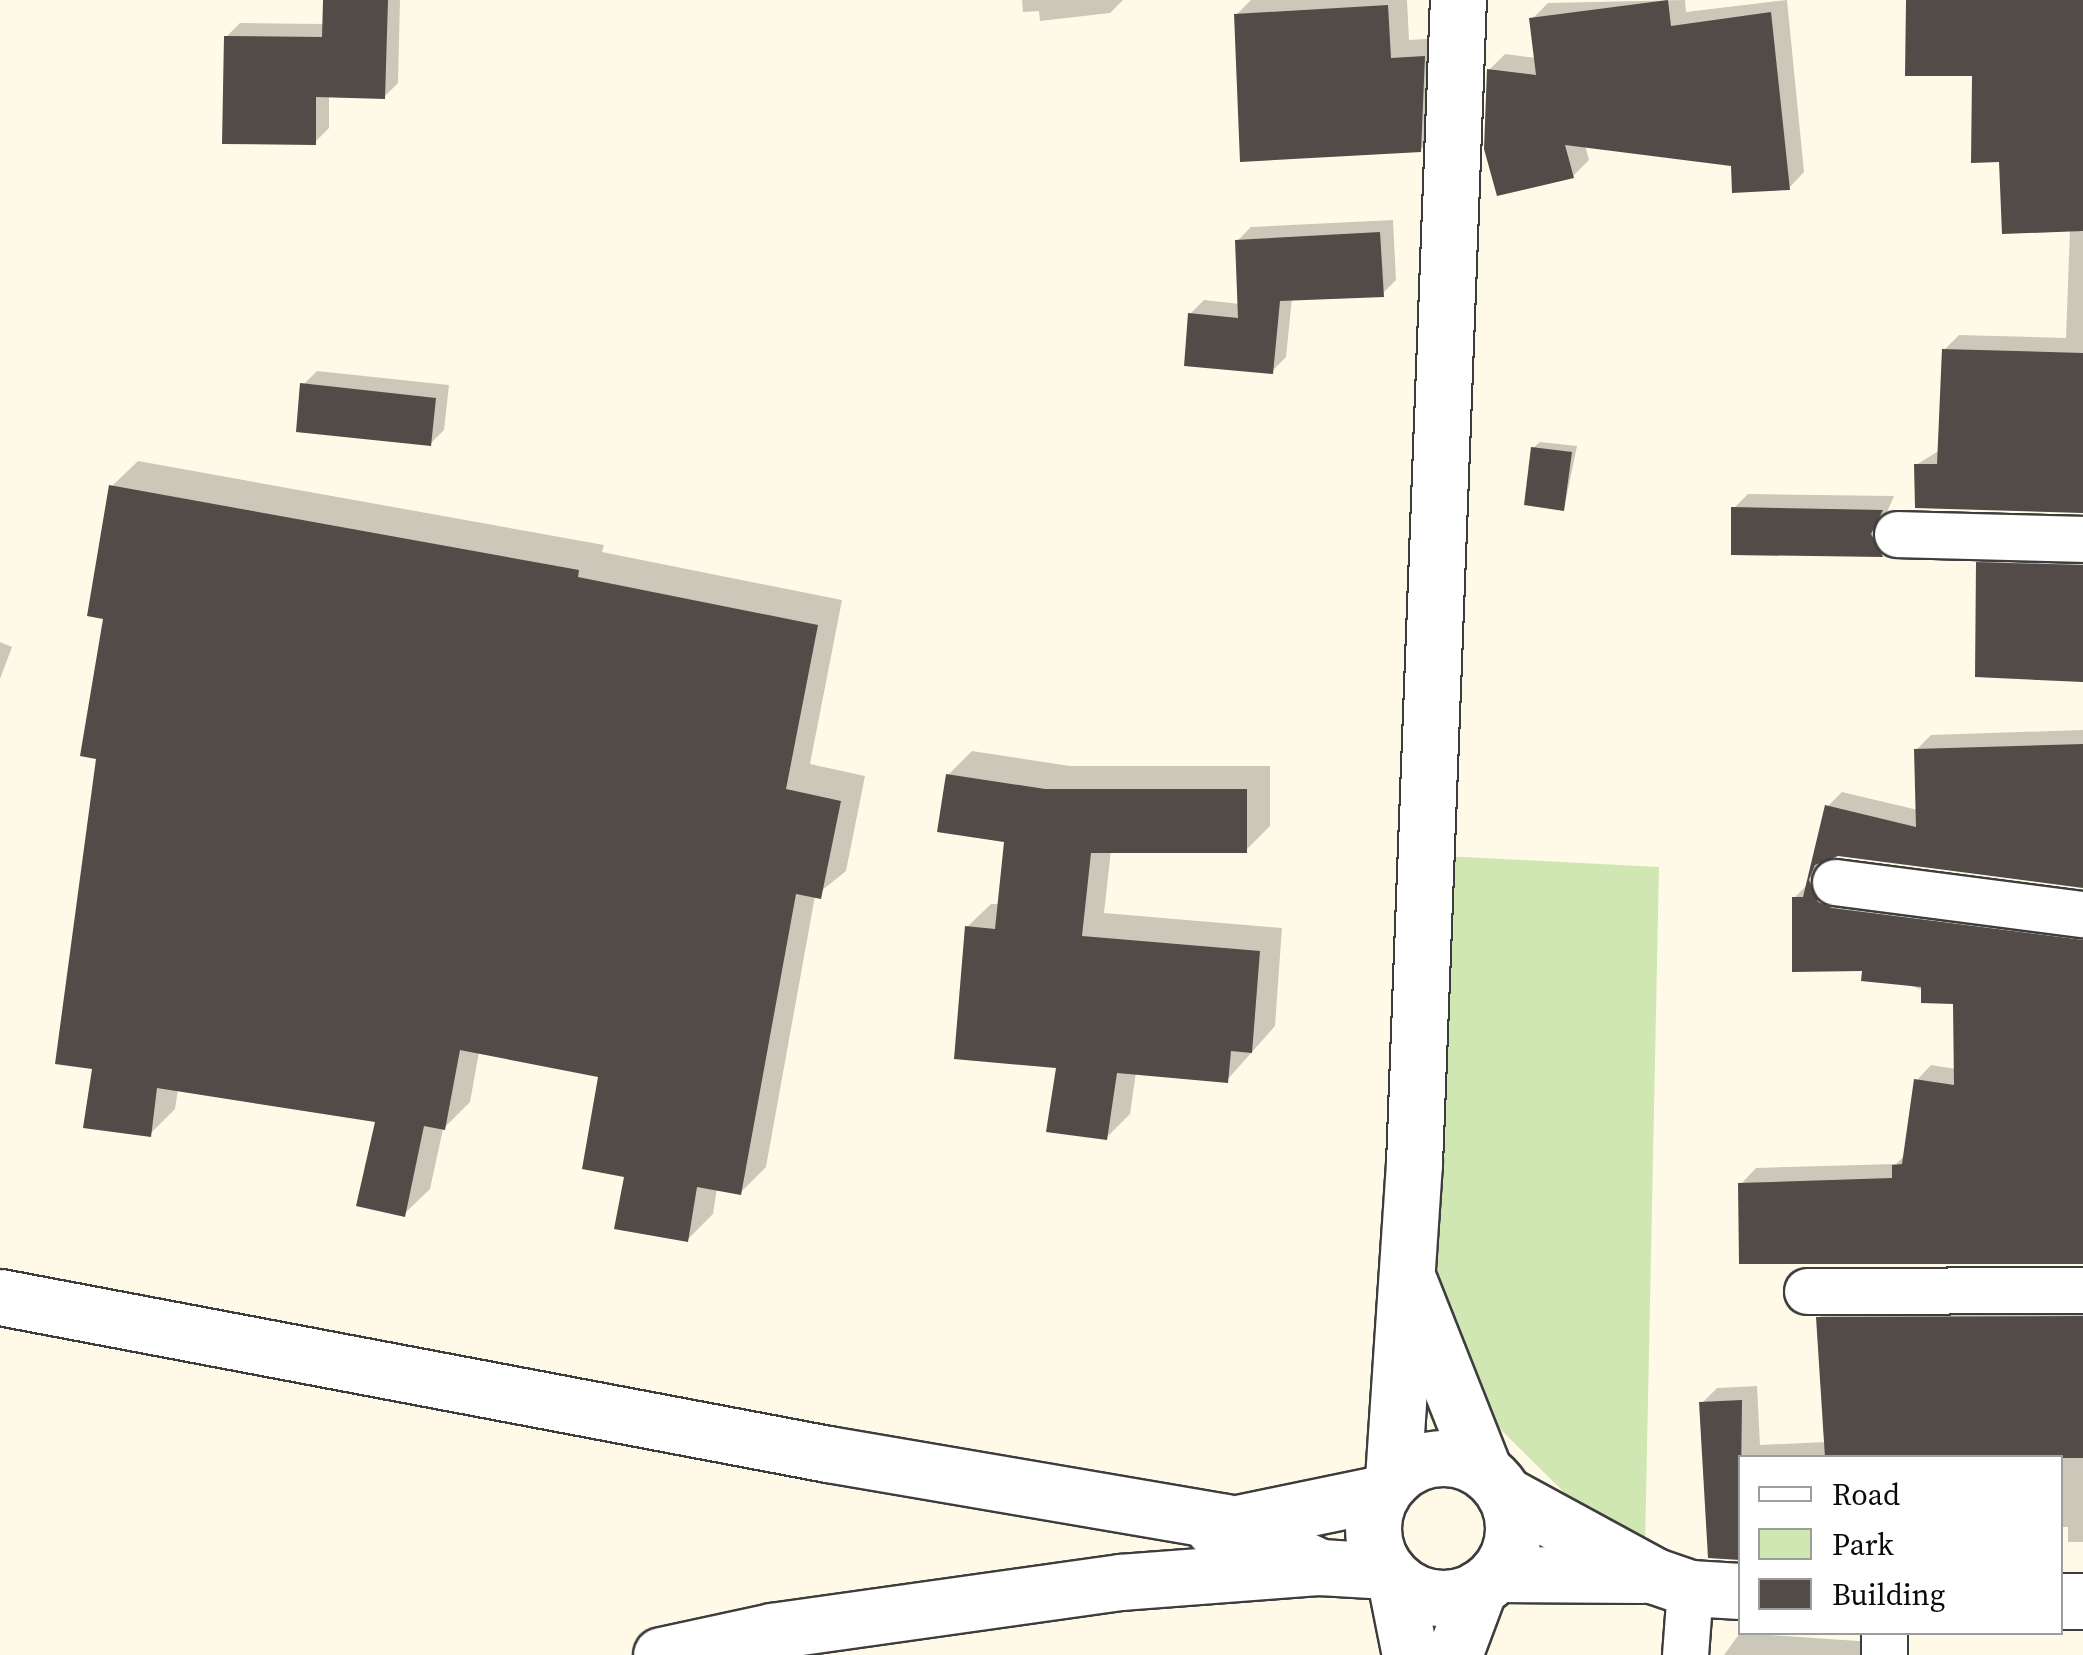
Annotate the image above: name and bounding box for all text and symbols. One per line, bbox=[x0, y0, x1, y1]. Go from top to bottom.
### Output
legend bbox=[1738, 1455, 2063, 1635]
text: Road bbox=[1832, 1474, 1900, 1515]
text: Park bbox=[1832, 1524, 1894, 1565]
text: Building bbox=[1832, 1574, 1945, 1615]

